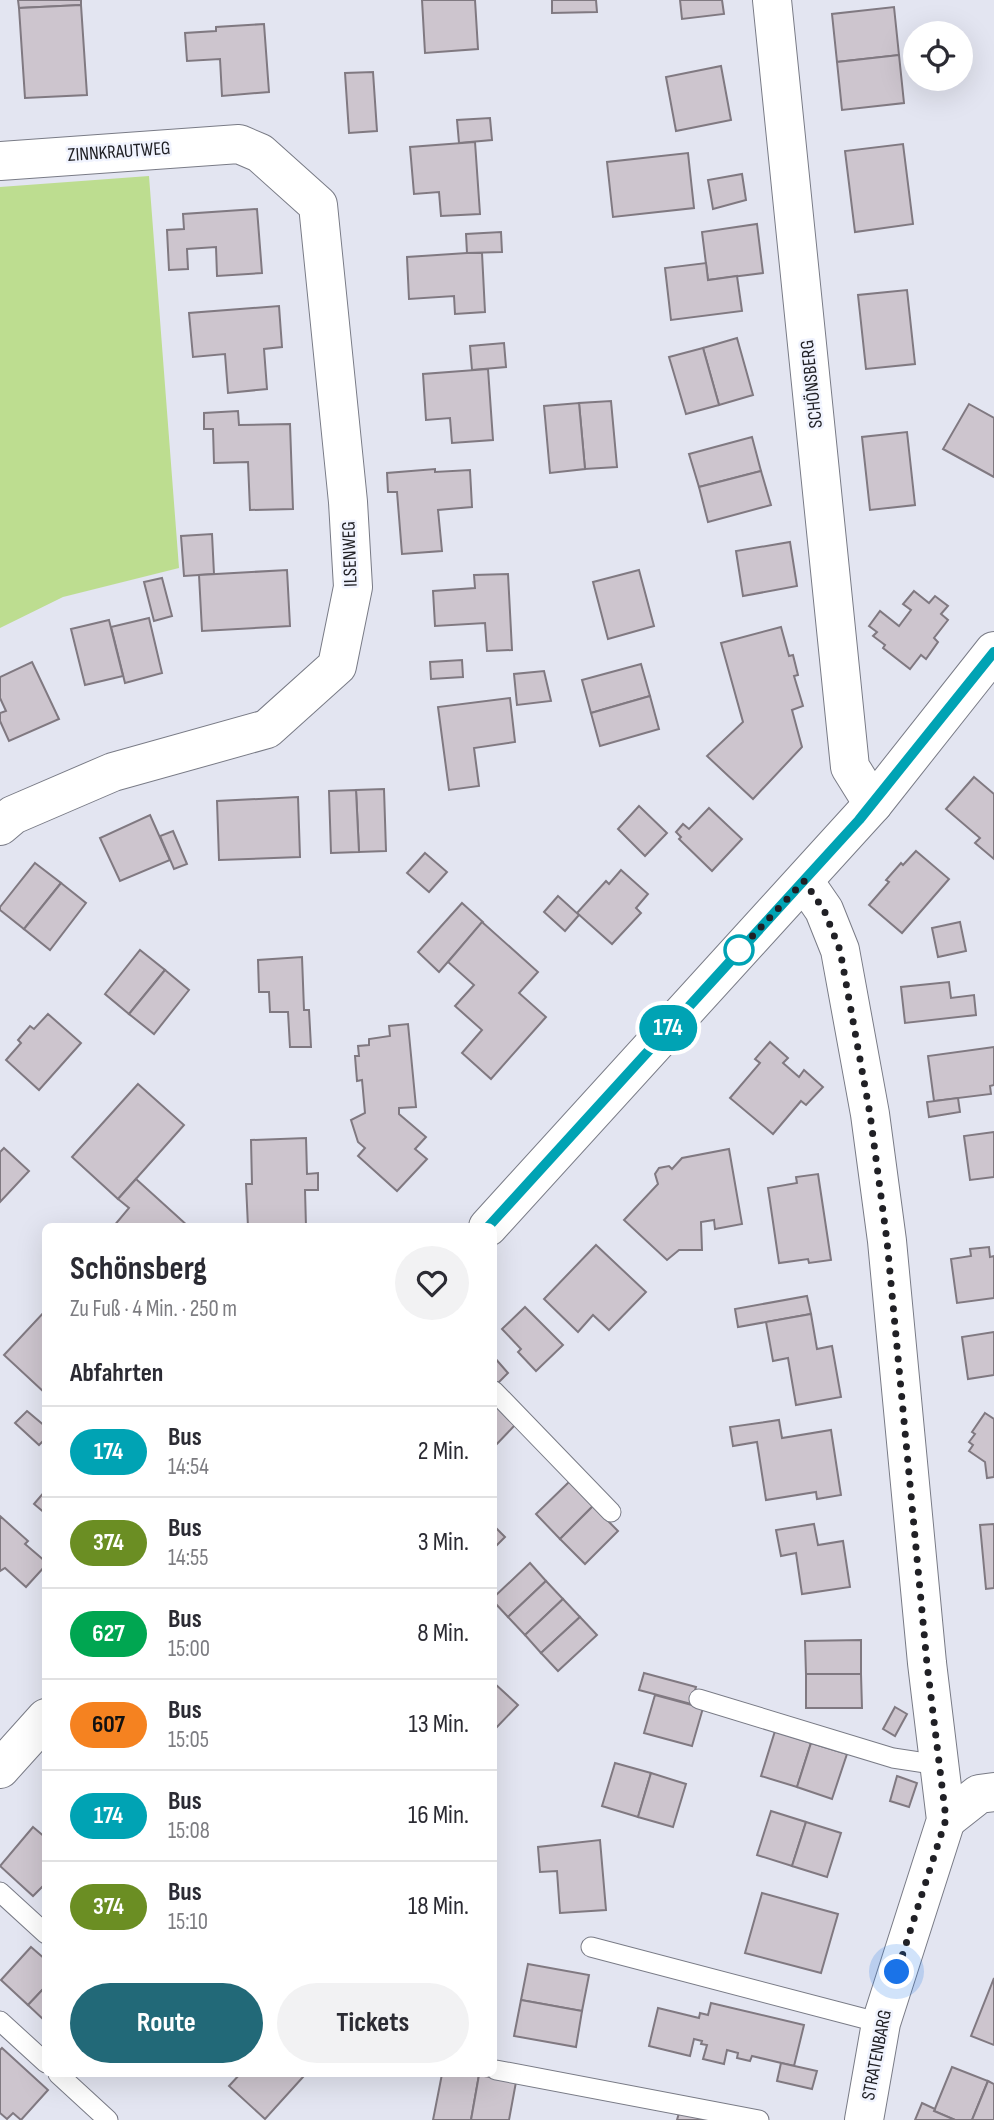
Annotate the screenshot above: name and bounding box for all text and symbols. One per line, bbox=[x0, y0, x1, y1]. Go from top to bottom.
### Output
map controls bbox=[903, 21, 973, 91]
button: locate bbox=[903, 21, 973, 91]
street label: ZINNKRAUTWEG bbox=[67, 137, 171, 167]
street label: SCHÖNSBERG bbox=[796, 339, 828, 429]
street label: ILSENWEG bbox=[337, 521, 363, 587]
unlabelled marker bbox=[724, 935, 754, 965]
line badge: 174 bbox=[628, 1005, 708, 1051]
text: 174 bbox=[653, 1013, 683, 1042]
button: heart bbox=[395, 1246, 469, 1320]
text: Schönsberg bbox=[70, 1249, 207, 1289]
text: Zu Fuß · 4 Min. · 250 m bbox=[70, 1295, 237, 1323]
text: Abfahrten bbox=[70, 1358, 163, 1389]
text: Bus bbox=[168, 1422, 202, 1453]
text: 2 Min. bbox=[418, 1436, 469, 1467]
text: 174 bbox=[94, 1437, 123, 1466]
text: 14:54 bbox=[168, 1453, 209, 1481]
text: Bus bbox=[168, 1513, 202, 1544]
text: 3 Min. bbox=[418, 1527, 469, 1558]
text: 374 bbox=[93, 1528, 124, 1557]
text: 14:55 bbox=[168, 1544, 208, 1572]
text: Bus bbox=[168, 1604, 202, 1635]
text: 8 Min. bbox=[417, 1618, 469, 1649]
text: 627 bbox=[92, 1619, 125, 1648]
text: 15:00 bbox=[168, 1635, 210, 1663]
text: Bus bbox=[168, 1695, 202, 1726]
text: 13 Min. bbox=[409, 1709, 469, 1740]
text: 607 bbox=[92, 1710, 125, 1739]
text: 15:05 bbox=[168, 1726, 209, 1754]
text: Bus bbox=[168, 1786, 202, 1817]
text: 16 Min. bbox=[408, 1800, 469, 1831]
text: 174 bbox=[94, 1801, 123, 1830]
text: 15:08 bbox=[168, 1817, 210, 1845]
text: Bus bbox=[168, 1877, 202, 1908]
text: 18 Min. bbox=[408, 1891, 469, 1922]
text: 374 bbox=[93, 1892, 124, 1921]
text: 15:10 bbox=[168, 1908, 208, 1936]
your location bbox=[879, 1954, 914, 1989]
button: Route bbox=[70, 1983, 263, 2063]
button: Tickets bbox=[277, 1983, 469, 2063]
street label: STRATENBARG bbox=[857, 2008, 897, 2102]

